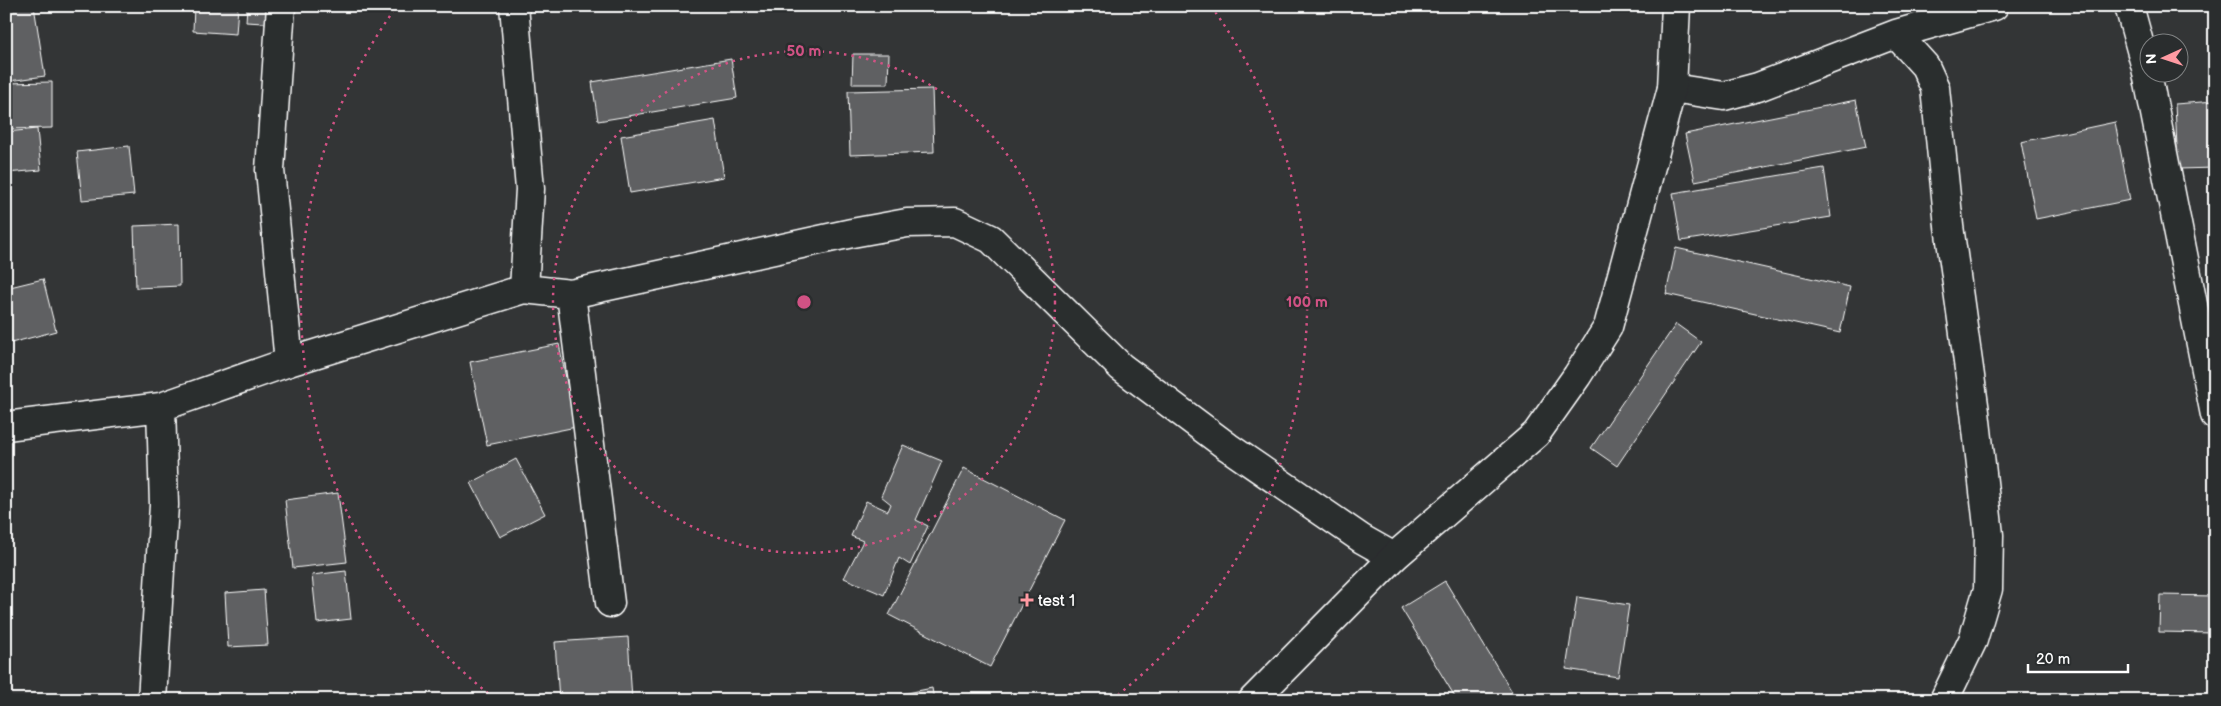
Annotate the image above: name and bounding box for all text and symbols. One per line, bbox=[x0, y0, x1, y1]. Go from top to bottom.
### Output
north arrow bbox=[2138, 32, 2188, 82]
text: 50 m bbox=[787, 42, 822, 61]
text: N bbox=[2143, 53, 2160, 64]
centre of rings bbox=[795, 293, 813, 311]
text: 100 m bbox=[1286, 293, 1328, 312]
place label: test 1 bbox=[1038, 592, 1075, 611]
marker: test 1 bbox=[1020, 593, 1034, 607]
scale bar bbox=[2028, 641, 2128, 673]
text: 20 m bbox=[2036, 650, 2070, 669]

